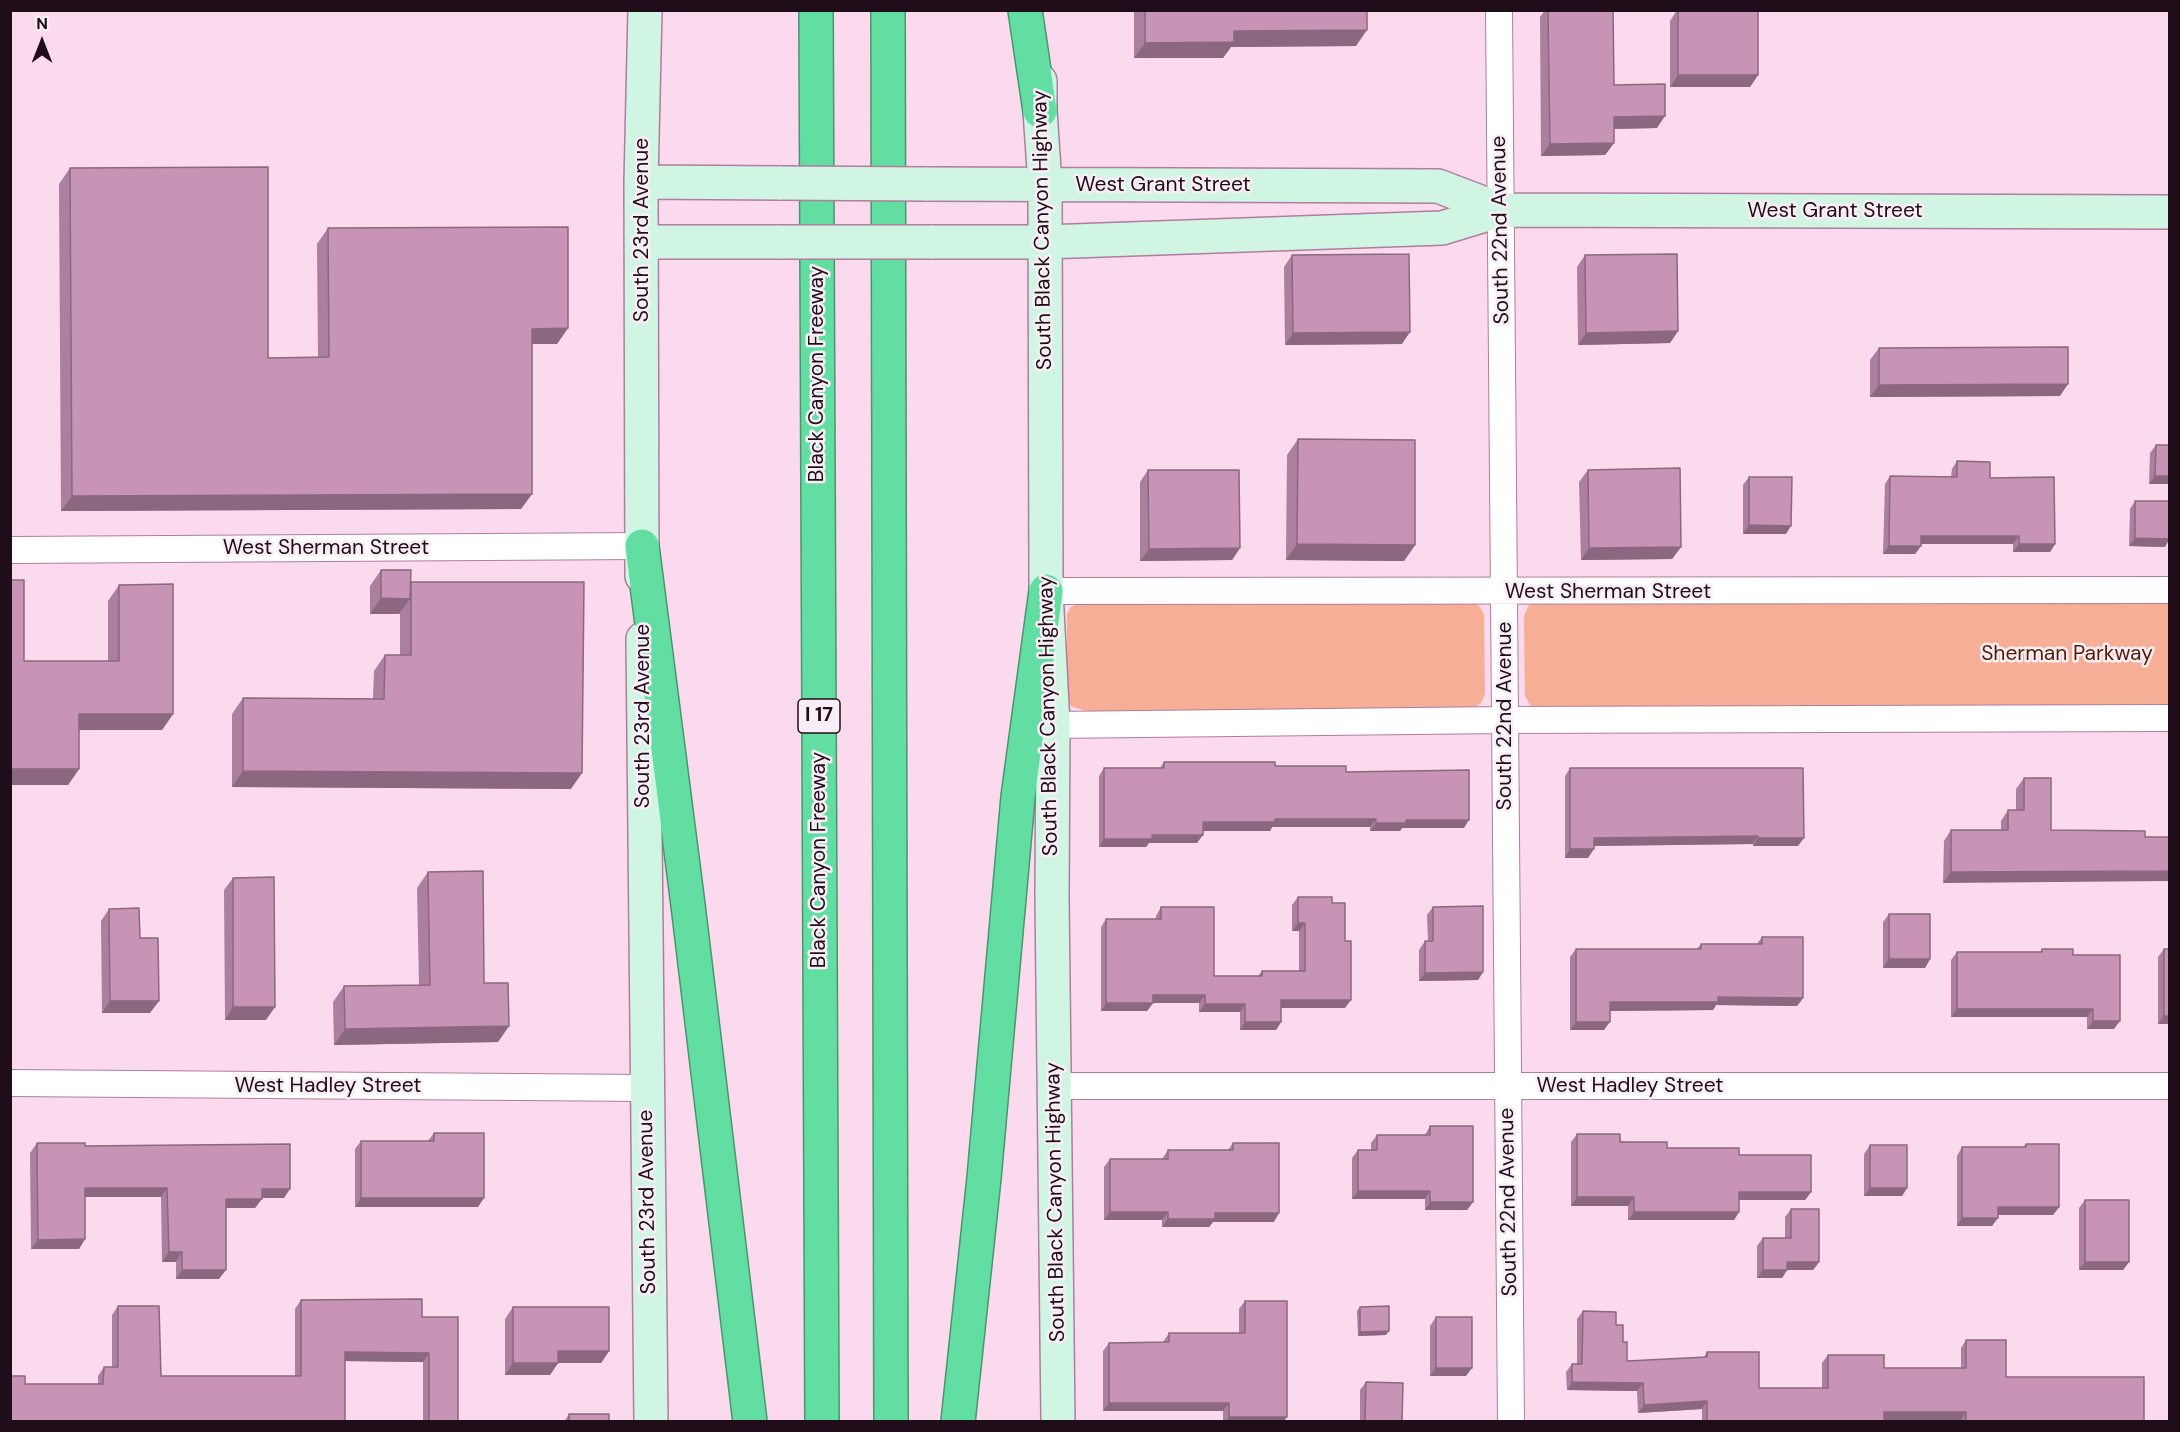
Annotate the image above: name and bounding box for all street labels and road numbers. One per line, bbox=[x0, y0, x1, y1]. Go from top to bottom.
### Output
street label: South Black Canyon Highway bbox=[1028, 90, 1058, 370]
street label: South 22nd Avenue bbox=[1487, 135, 1515, 325]
street label: South 23rd Avenue bbox=[629, 138, 655, 322]
street label: West Grant Street bbox=[1075, 172, 1251, 198]
street label: West Grant Street bbox=[1747, 198, 1923, 224]
street label: Black Canyon Freeway bbox=[804, 266, 830, 482]
street label: West Sherman Street bbox=[223, 535, 429, 561]
street label: South Black Canyon Highway bbox=[1034, 576, 1064, 856]
street label: West Sherman Street bbox=[1505, 579, 1711, 605]
street label: South 22nd Avenue bbox=[1492, 622, 1518, 810]
street label: South 23rd Avenue bbox=[630, 624, 656, 808]
road number: I 17 bbox=[798, 699, 840, 733]
street label: Black Canyon Freeway bbox=[806, 752, 832, 968]
street label: South Black Canyon Highway bbox=[1041, 1062, 1071, 1342]
street label: West Hadley Street bbox=[235, 1073, 421, 1099]
street label: West Hadley Street bbox=[1537, 1073, 1723, 1099]
street label: South 22nd Avenue bbox=[1495, 1107, 1523, 1297]
street label: South 23rd Avenue bbox=[634, 1110, 662, 1294]

